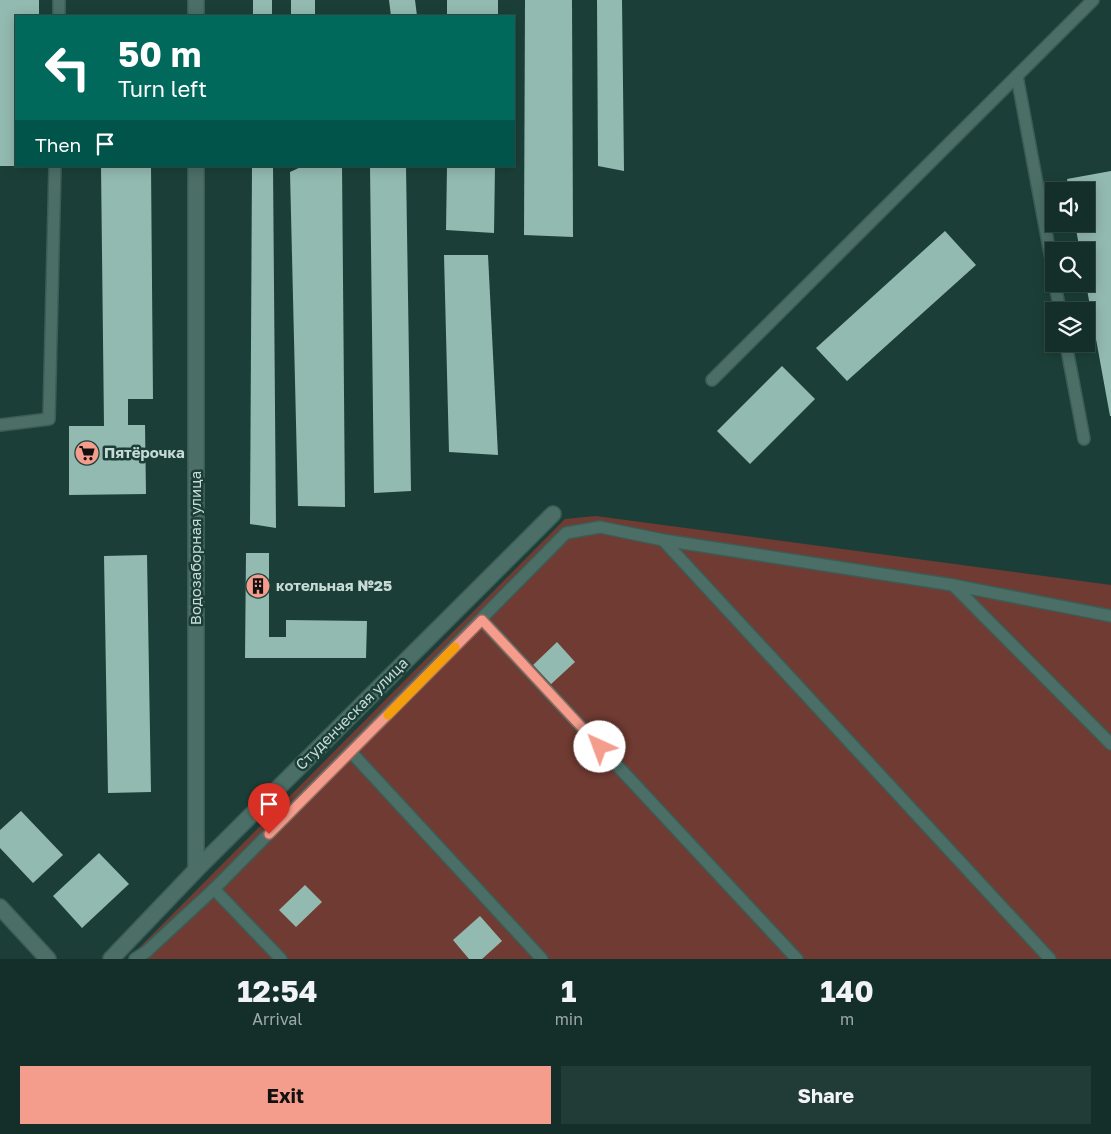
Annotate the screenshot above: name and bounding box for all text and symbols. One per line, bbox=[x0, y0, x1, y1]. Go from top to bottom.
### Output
text: 50 m bbox=[118, 33, 201, 75]
icon: left bbox=[35, 35, 100, 100]
text: Turn left bbox=[118, 75, 207, 102]
icon: arrive bbox=[91, 130, 119, 158]
text: Then bbox=[35, 133, 81, 156]
map controls bbox=[1045, 182, 1095, 352]
button: sound bbox=[1045, 182, 1095, 232]
button: search bbox=[1045, 242, 1095, 292]
button: layers bbox=[1045, 302, 1095, 352]
supermarket icon: Пятёрочка bbox=[74, 440, 100, 466]
place label: Пятёрочка bbox=[104, 443, 185, 461]
street label: Водозаборная улица bbox=[186, 471, 204, 625]
building icon: котельная №25 bbox=[245, 573, 271, 599]
place label: котельная №25 bbox=[276, 576, 392, 594]
street label: Студенческая улица bbox=[291, 653, 411, 773]
position arrow bbox=[573, 720, 625, 772]
pin bbox=[248, 783, 290, 834]
icon: arrive bbox=[255, 790, 283, 818]
text: 12:54 bbox=[237, 973, 318, 1009]
text: 1 bbox=[561, 973, 577, 1009]
text: 140 bbox=[820, 973, 874, 1009]
text: Arrival bbox=[252, 1009, 302, 1029]
text: min bbox=[555, 1009, 583, 1029]
text: m bbox=[840, 1009, 854, 1029]
button: Exit bbox=[20, 1066, 551, 1124]
button: Share bbox=[561, 1066, 1091, 1124]

